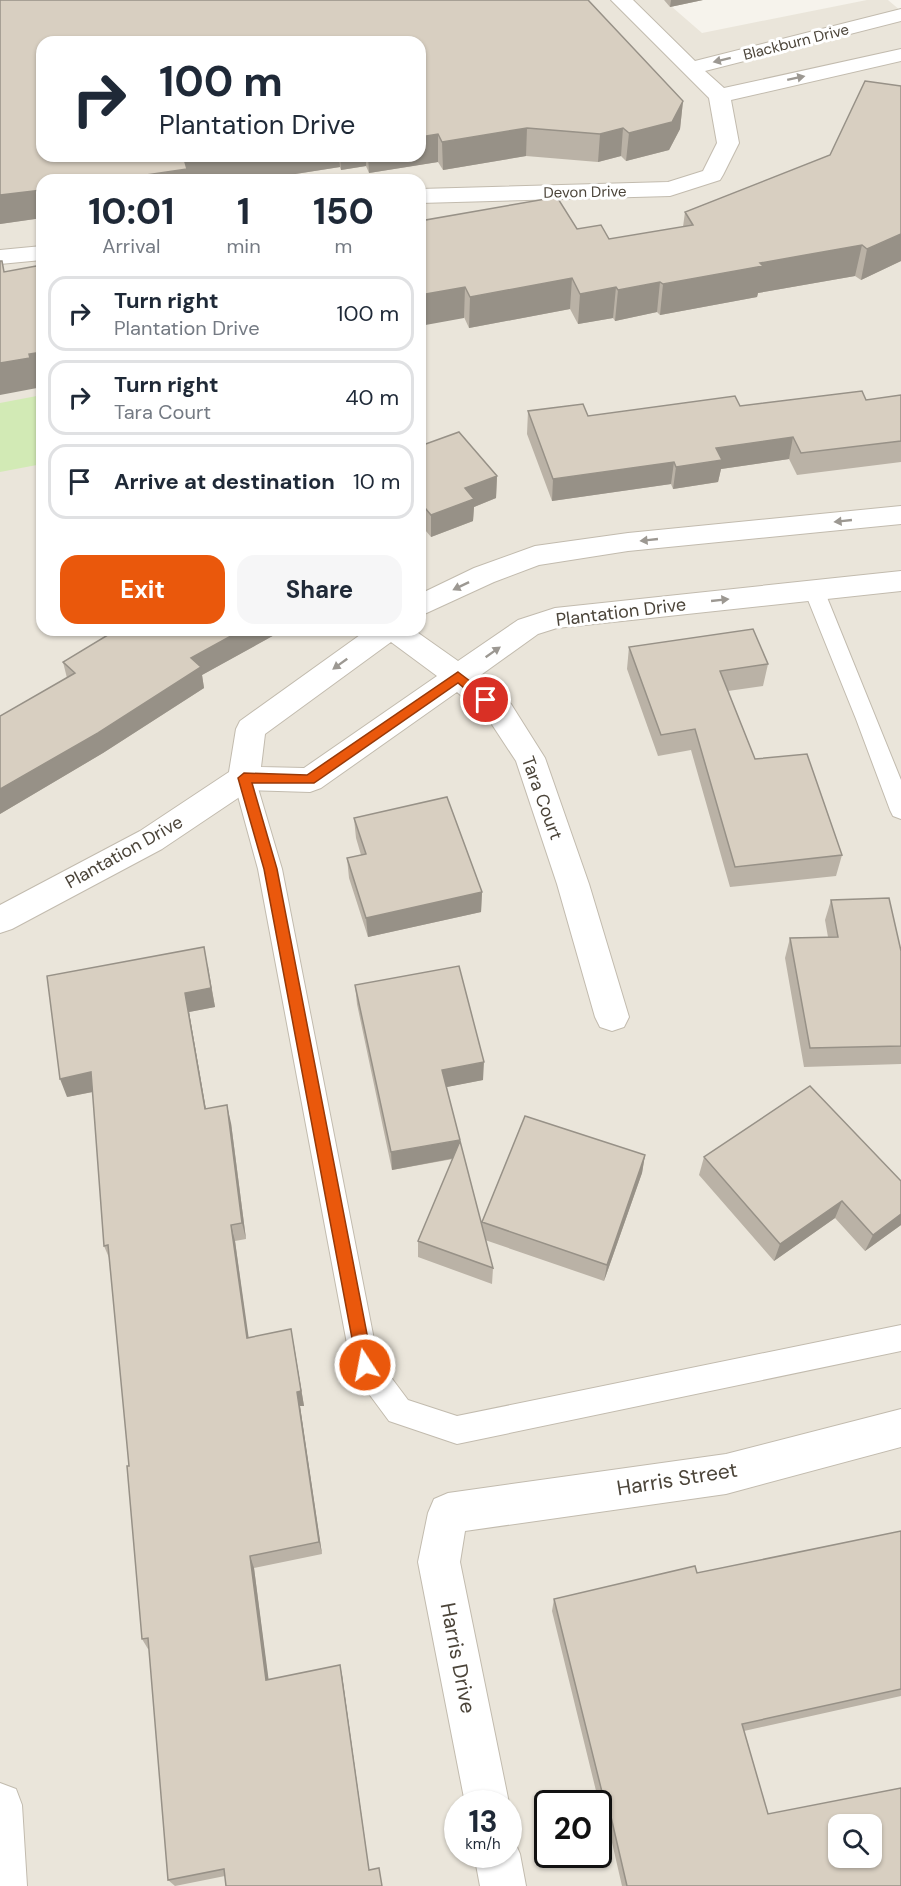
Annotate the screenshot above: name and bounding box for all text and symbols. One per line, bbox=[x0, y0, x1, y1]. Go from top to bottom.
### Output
street label: Blackburn Drive bbox=[741, 19, 851, 65]
text: 100 m bbox=[159, 54, 283, 109]
one-way arrow bbox=[713, 56, 731, 66]
icon: right bbox=[60, 60, 138, 138]
one-way arrow bbox=[787, 73, 806, 82]
text: Plantation Drive bbox=[159, 107, 355, 142]
street label: Devon Drive bbox=[543, 181, 627, 203]
text: 10:01 bbox=[88, 188, 174, 235]
text: 1 bbox=[237, 188, 250, 235]
text: 150 bbox=[313, 188, 374, 235]
text: Arrival bbox=[102, 233, 160, 259]
text: min bbox=[227, 233, 261, 259]
text: m bbox=[334, 233, 352, 259]
text: Turn right bbox=[114, 286, 219, 315]
icon: right bbox=[63, 297, 96, 330]
text: 100 m bbox=[337, 299, 399, 328]
text: Plantation Drive bbox=[114, 315, 260, 341]
text: Turn right bbox=[114, 370, 219, 399]
icon: right bbox=[63, 381, 96, 414]
text: 40 m bbox=[345, 383, 399, 412]
text: Tara Court bbox=[114, 399, 211, 425]
icon: arrive bbox=[63, 465, 96, 498]
text: Arrive at destination bbox=[114, 467, 335, 496]
text: 10 m bbox=[353, 467, 400, 496]
one-way arrow bbox=[833, 516, 852, 526]
one-way arrow bbox=[639, 535, 658, 545]
button: Exit bbox=[60, 555, 225, 624]
button: Share bbox=[237, 555, 402, 624]
one-way arrow bbox=[452, 582, 469, 591]
street label: Plantation Drive bbox=[555, 592, 687, 632]
one-way arrow bbox=[711, 595, 730, 605]
one-way arrow bbox=[485, 646, 501, 658]
one-way arrow bbox=[332, 658, 347, 670]
pin bbox=[460, 674, 511, 725]
icon: arrive bbox=[469, 683, 502, 716]
street label: Tara Court bbox=[516, 753, 568, 843]
street label: Plantation Drive bbox=[61, 810, 187, 894]
position arrow bbox=[333, 1333, 397, 1397]
street label: Harris Street bbox=[615, 1456, 739, 1502]
street label: Harris Drive bbox=[434, 1600, 482, 1716]
speed limit sign: 20 bbox=[534, 1790, 612, 1868]
text: 13 bbox=[468, 1802, 498, 1841]
map controls bbox=[828, 1814, 882, 1868]
button: search bbox=[828, 1814, 882, 1868]
text: km/h bbox=[465, 1834, 501, 1854]

